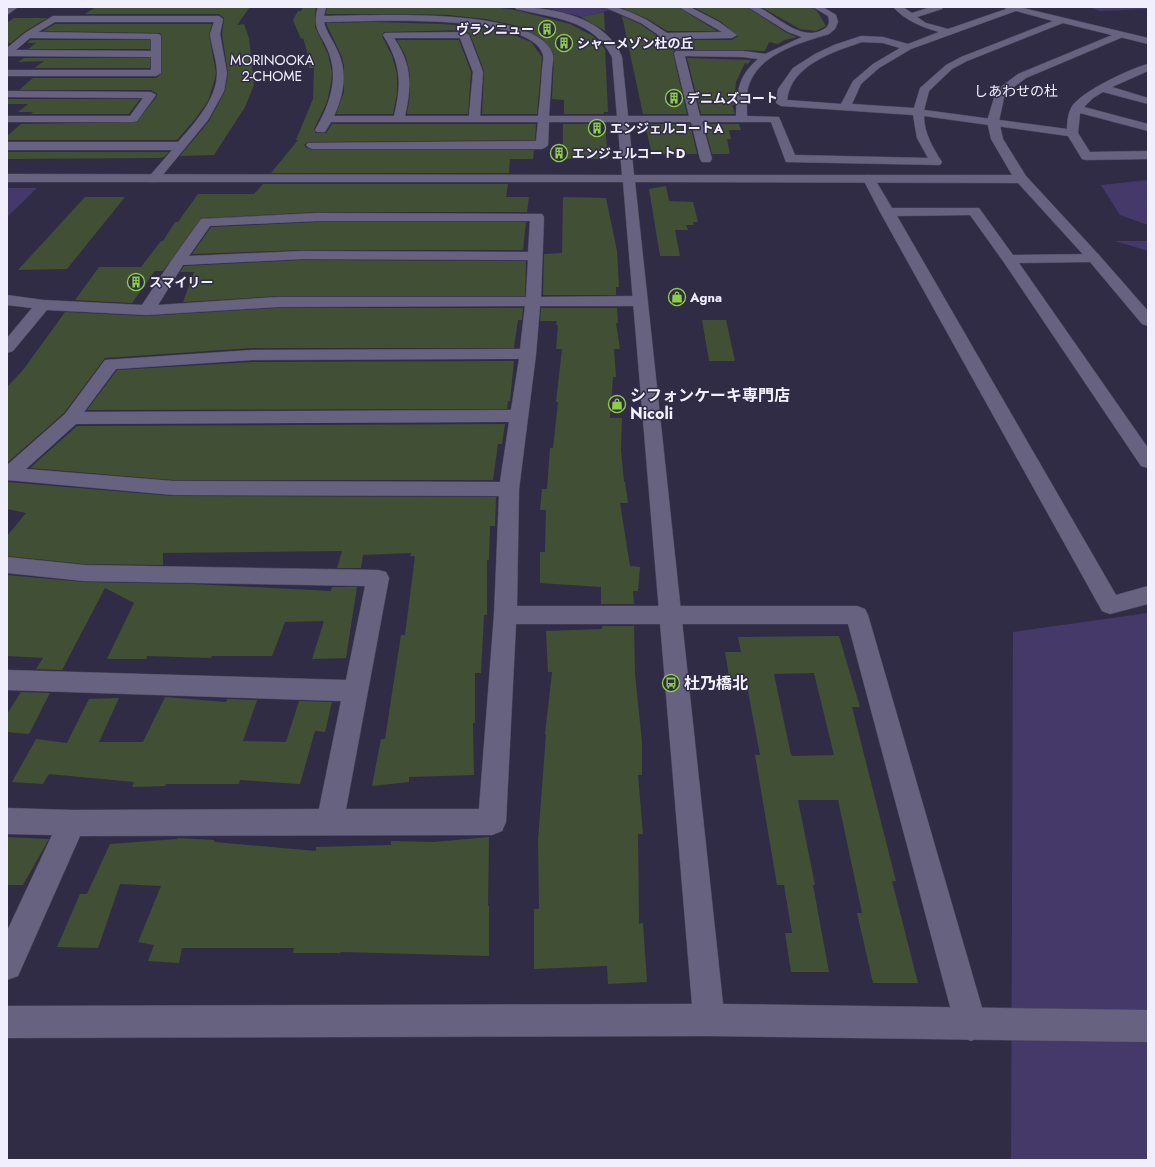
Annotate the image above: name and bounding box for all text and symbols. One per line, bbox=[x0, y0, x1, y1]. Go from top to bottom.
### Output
building icon: ヴランニュー bbox=[537, 19, 557, 39]
place label: ヴランニュー bbox=[456, 20, 534, 39]
building icon: シャーメゾン杜の丘 bbox=[554, 33, 574, 53]
place label: シャーメゾン杜の丘 bbox=[577, 34, 693, 53]
district label: MORINOOKA 2-CHOME bbox=[230, 50, 315, 86]
district label: しあわせの杜 bbox=[974, 81, 1058, 101]
building icon: デニムズコート bbox=[664, 88, 684, 108]
place label: デニムズコート bbox=[687, 89, 778, 108]
building icon: エンジェルコートA bbox=[587, 118, 607, 138]
place label: エンジェルコートA bbox=[610, 119, 724, 138]
building icon: エンジェルコートD bbox=[549, 143, 569, 163]
place label: エンジェルコートD bbox=[572, 144, 686, 163]
building icon: スマイリー bbox=[126, 272, 146, 292]
place label: スマイリー bbox=[149, 273, 214, 292]
shop icon: Agna bbox=[667, 287, 687, 307]
place label: Agna bbox=[689, 288, 722, 307]
place label: シフォンケーキ専門店 Nicoli bbox=[630, 384, 790, 425]
shop icon: シフォンケーキ専門店 Nicoli bbox=[607, 394, 627, 414]
place label: 杜乃橋北 bbox=[684, 672, 748, 695]
bus stop icon: 杜乃橋北 bbox=[661, 673, 681, 693]

